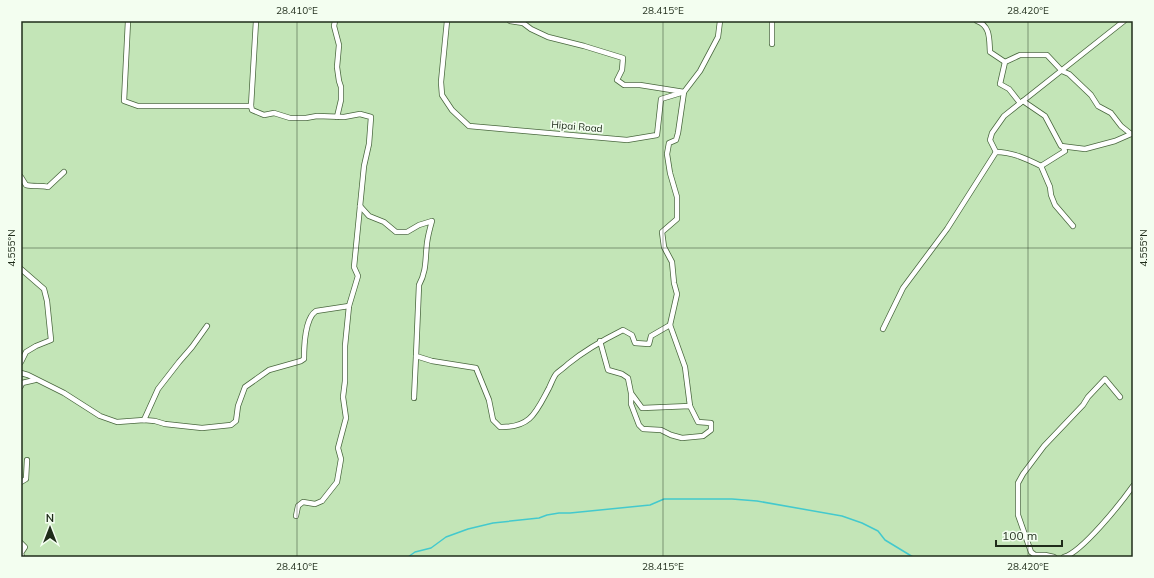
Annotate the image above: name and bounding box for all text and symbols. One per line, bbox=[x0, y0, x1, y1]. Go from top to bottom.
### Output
text: 28.410°E bbox=[276, 4, 318, 17]
text: 28.415°E bbox=[642, 4, 684, 17]
text: 28.420°E bbox=[1007, 4, 1049, 17]
street label: Hipai Road bbox=[551, 118, 603, 135]
text: 4.555°N bbox=[5, 229, 18, 267]
text: 4.555°N bbox=[1137, 229, 1150, 267]
north arrow bbox=[30, 508, 70, 548]
text: N bbox=[46, 511, 54, 525]
scale bar bbox=[996, 522, 1062, 548]
text: 100 m bbox=[1002, 528, 1037, 543]
text: 28.410°E bbox=[276, 560, 318, 573]
text: 28.415°E bbox=[642, 560, 684, 573]
text: 28.420°E bbox=[1007, 560, 1049, 573]

